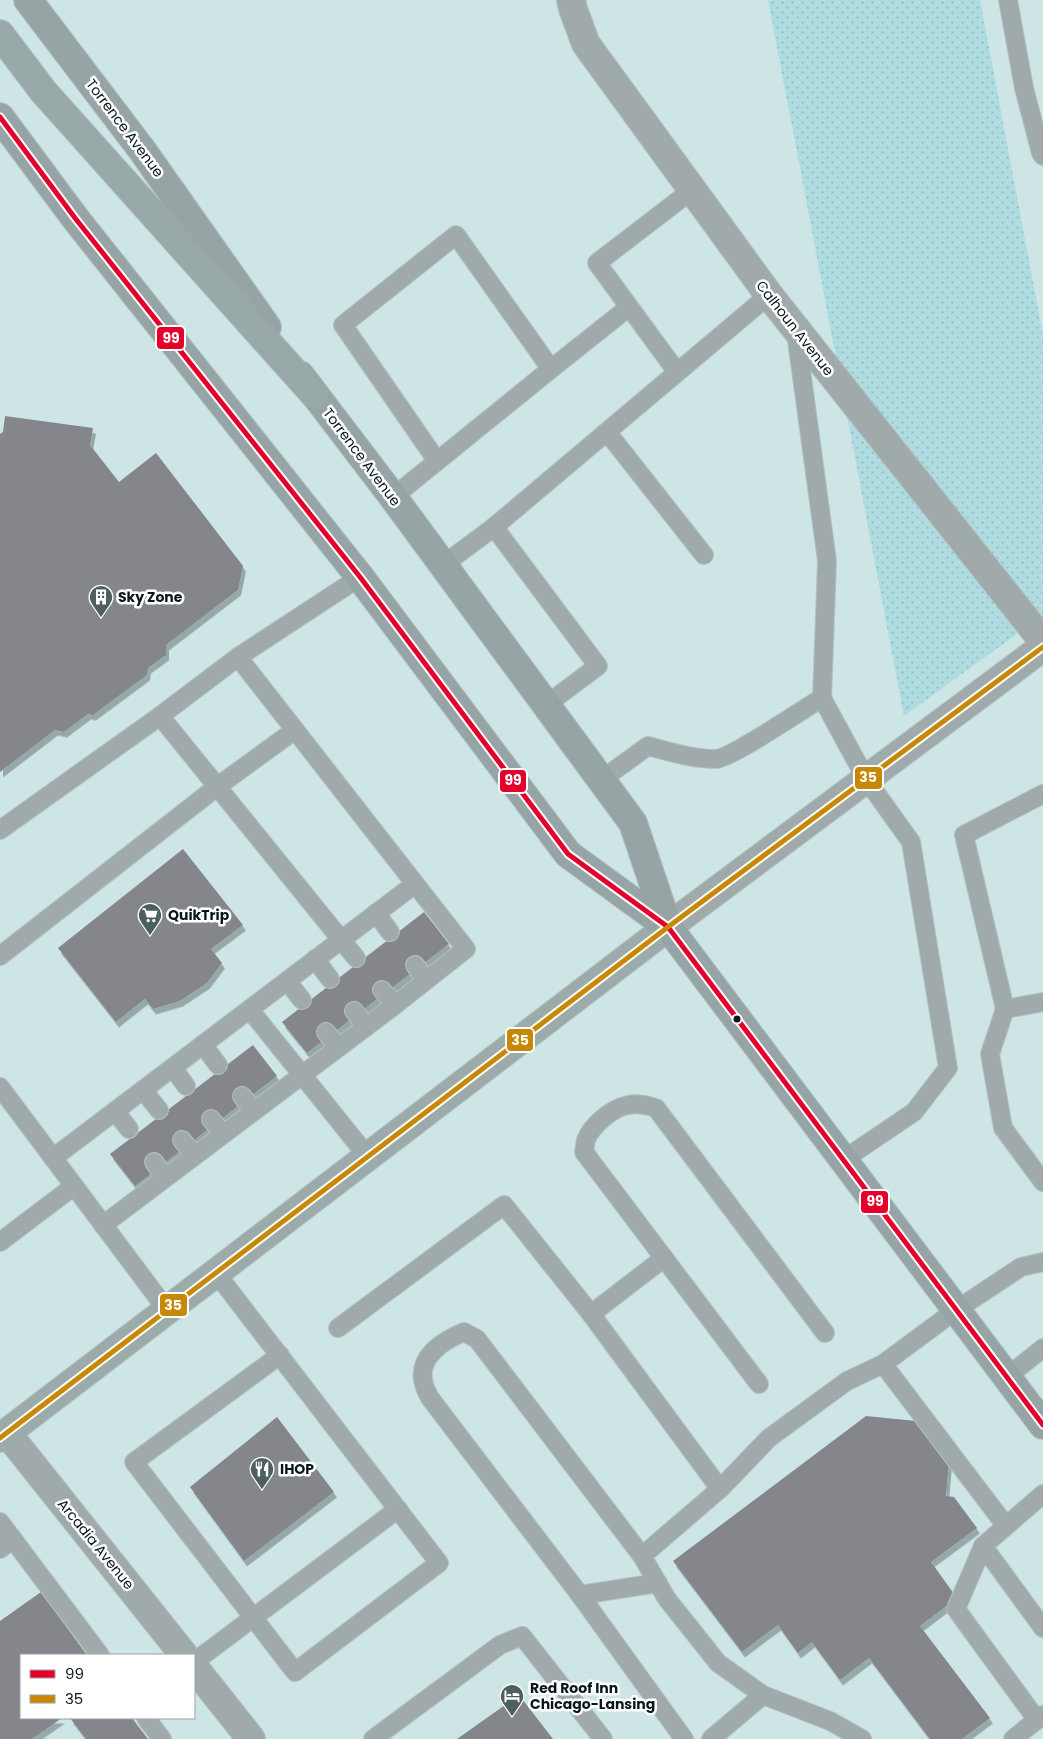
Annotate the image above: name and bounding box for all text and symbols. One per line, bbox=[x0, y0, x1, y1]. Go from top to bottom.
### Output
street label: Torrence Avenue bbox=[81, 75, 169, 181]
street label: Calhoun Avenue bbox=[751, 276, 839, 380]
line badge: 99 bbox=[156, 326, 185, 350]
text: 99 bbox=[162, 328, 180, 348]
street label: Torrence Avenue bbox=[318, 404, 406, 510]
building icon: Sky Zone bbox=[88, 584, 114, 618]
place label: Sky Zone bbox=[118, 587, 183, 607]
line badge: 35 bbox=[854, 766, 883, 790]
text: 35 bbox=[859, 767, 877, 787]
line badge: 99 bbox=[499, 769, 527, 793]
text: 99 bbox=[504, 770, 522, 790]
supermarket icon: QuikTrip bbox=[137, 902, 163, 936]
place label: QuikTrip bbox=[168, 905, 230, 925]
unlabelled marker bbox=[732, 1014, 742, 1024]
line badge: 35 bbox=[506, 1028, 534, 1052]
text: 35 bbox=[511, 1030, 529, 1050]
line badge: 99 bbox=[860, 1190, 889, 1214]
text: 99 bbox=[866, 1191, 884, 1211]
line badge: 35 bbox=[159, 1293, 188, 1317]
text: 35 bbox=[164, 1295, 182, 1315]
restaurant icon: IHOP bbox=[249, 1456, 275, 1490]
place label: IHOP bbox=[280, 1459, 314, 1479]
street label: Arcadia Avenue bbox=[53, 1494, 139, 1594]
legend bbox=[20, 1654, 195, 1719]
text: 99 bbox=[65, 1663, 84, 1684]
place label: Red Roof Inn Chicago-Lansing bbox=[530, 1678, 655, 1714]
hotel icon: Red Roof Inn Chicago-Lansing bbox=[499, 1683, 525, 1717]
text: 35 bbox=[65, 1688, 83, 1709]

